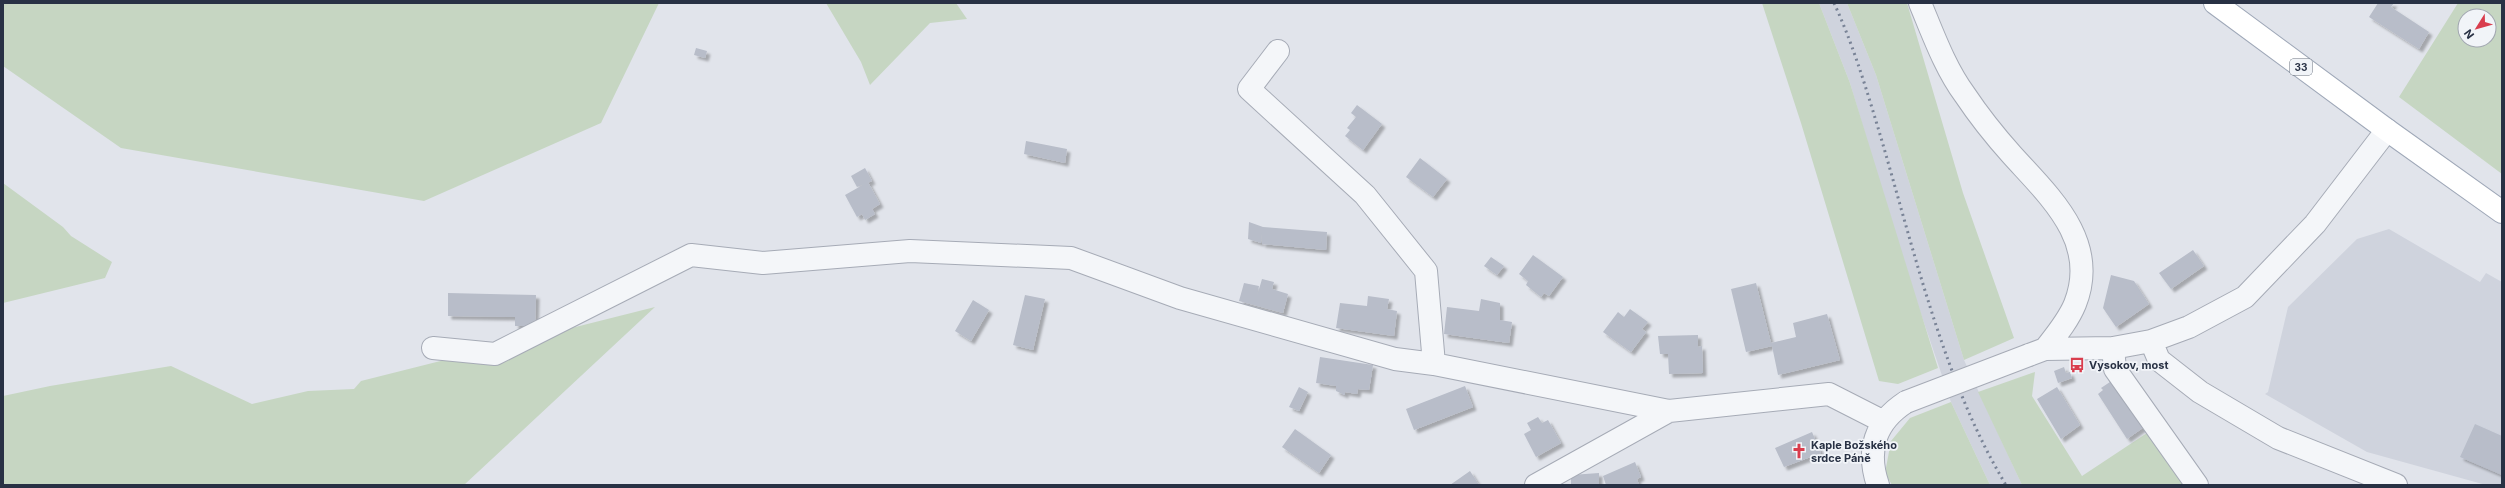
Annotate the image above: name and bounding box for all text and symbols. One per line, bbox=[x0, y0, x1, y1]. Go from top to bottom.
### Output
north arrow bbox=[2457, 8, 2497, 48]
text: N bbox=[2461, 26, 2477, 42]
road number: 33 bbox=[2290, 59, 2312, 75]
bus stop icon: Vysokov, most bbox=[2068, 356, 2086, 374]
place label: Vysokov, most bbox=[2089, 358, 2169, 372]
place label: Kaple Božského srdce Páně bbox=[1811, 438, 1897, 465]
church icon: Kaple Božského srdce Páně bbox=[1790, 442, 1808, 460]

